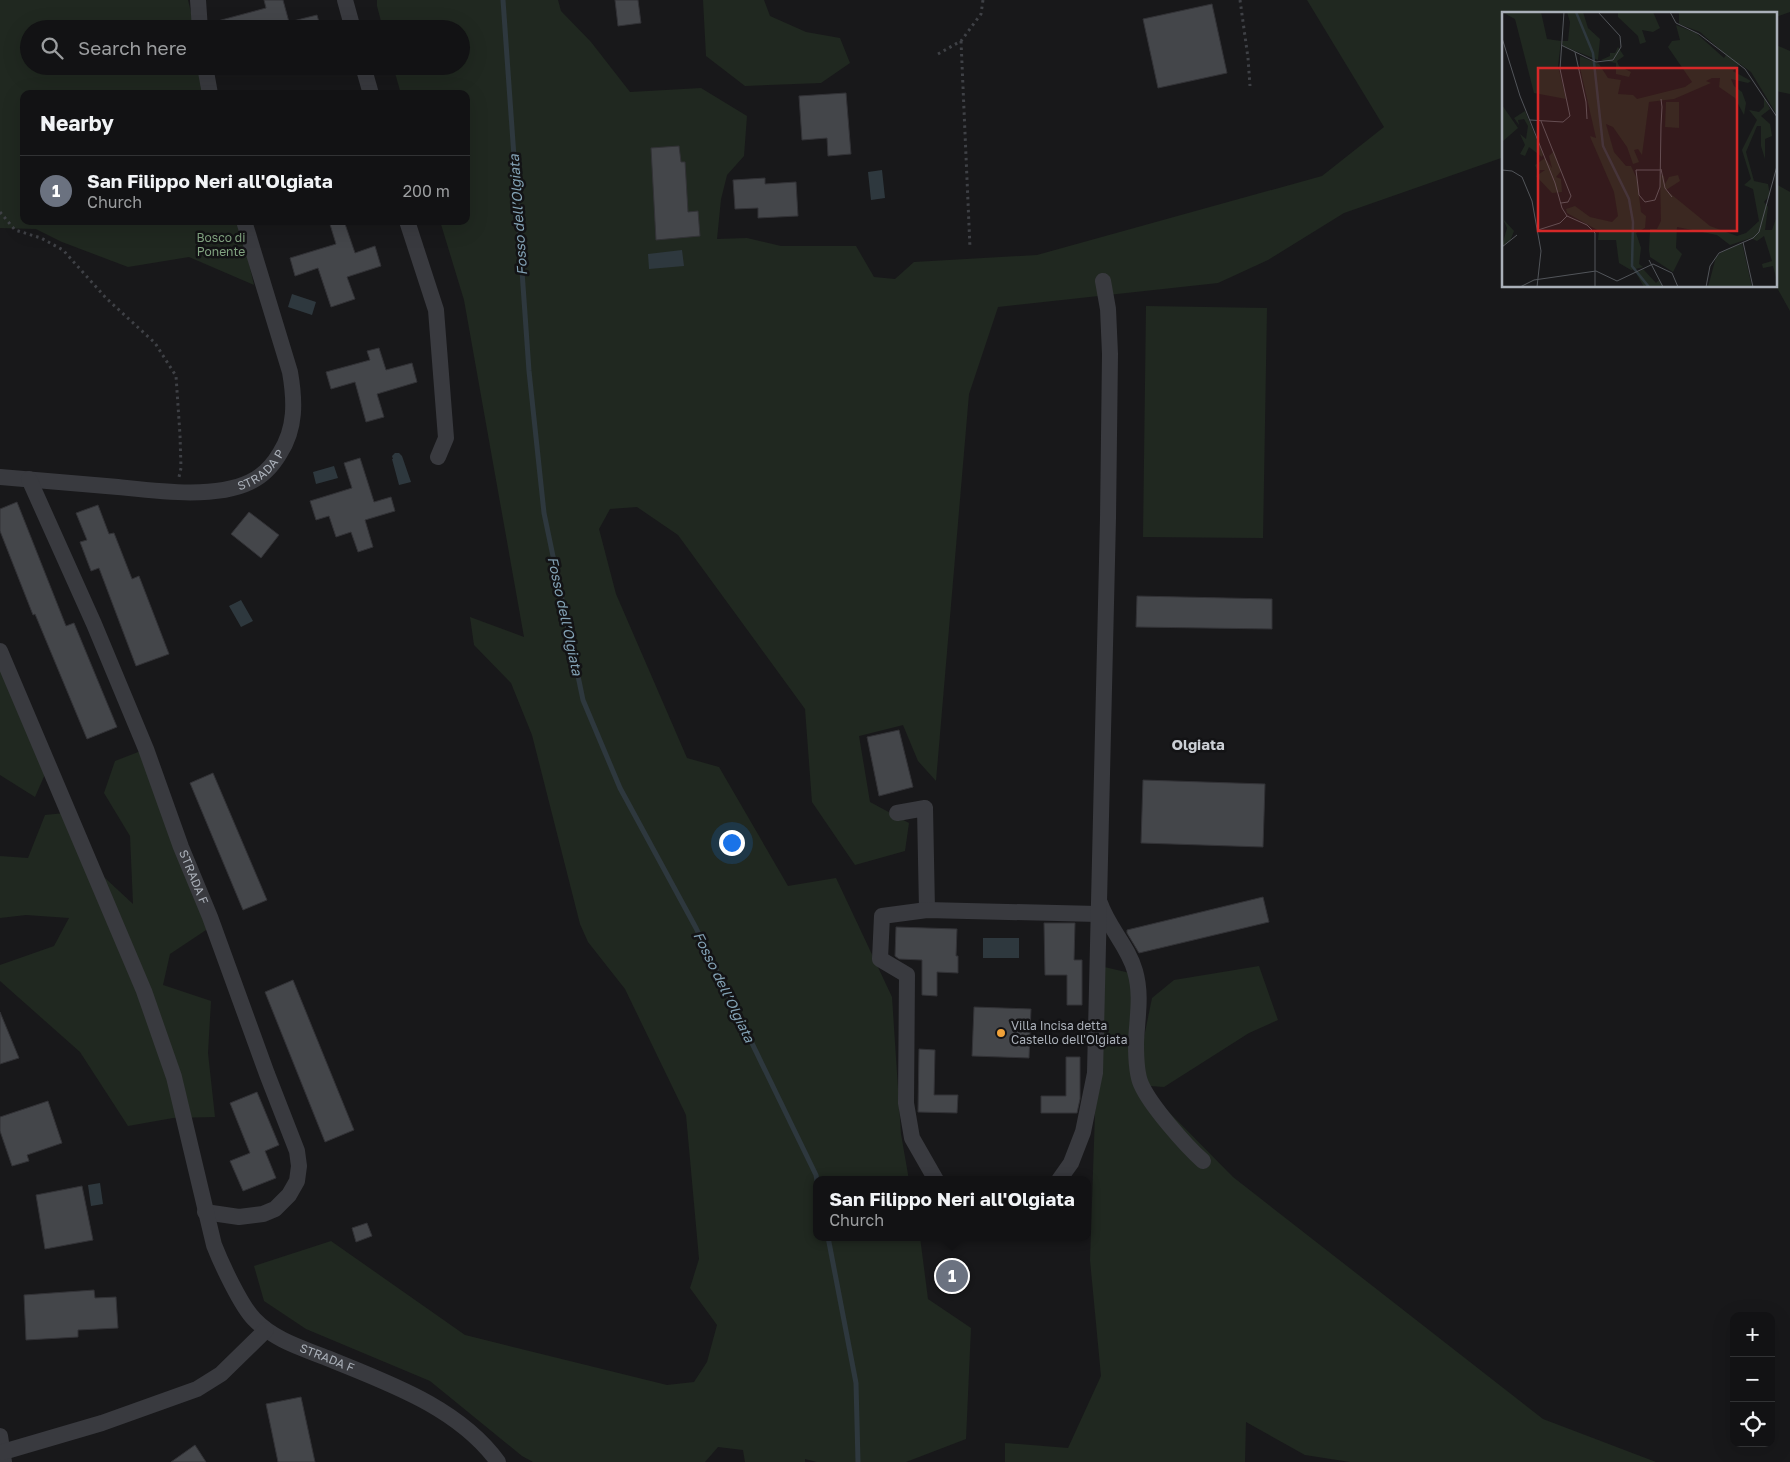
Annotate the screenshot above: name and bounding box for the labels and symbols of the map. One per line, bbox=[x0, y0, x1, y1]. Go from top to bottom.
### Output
inset map bbox=[1502, 12, 1778, 288]
water label: Fosso dell’Olgiata bbox=[505, 153, 530, 276]
park label: Bosco di Ponente bbox=[197, 230, 245, 259]
street label: STRADA P bbox=[235, 446, 288, 493]
water label: Fosso dell’Olgiata bbox=[545, 555, 587, 678]
district label: Olgiata bbox=[1171, 735, 1225, 753]
your location bbox=[719, 830, 745, 856]
street label: STRADA F bbox=[176, 847, 212, 906]
water label: Fosso dell’Olgiata bbox=[690, 929, 759, 1046]
place label: Villa Incisa detta Castello dell'Olgiata bbox=[1011, 1018, 1127, 1047]
marker: Villa Incisa detta Castello dell'Olgiata bbox=[995, 1027, 1007, 1039]
pin: 1 bbox=[936, 1257, 968, 1295]
street label: STRADA F bbox=[298, 1340, 357, 1375]

